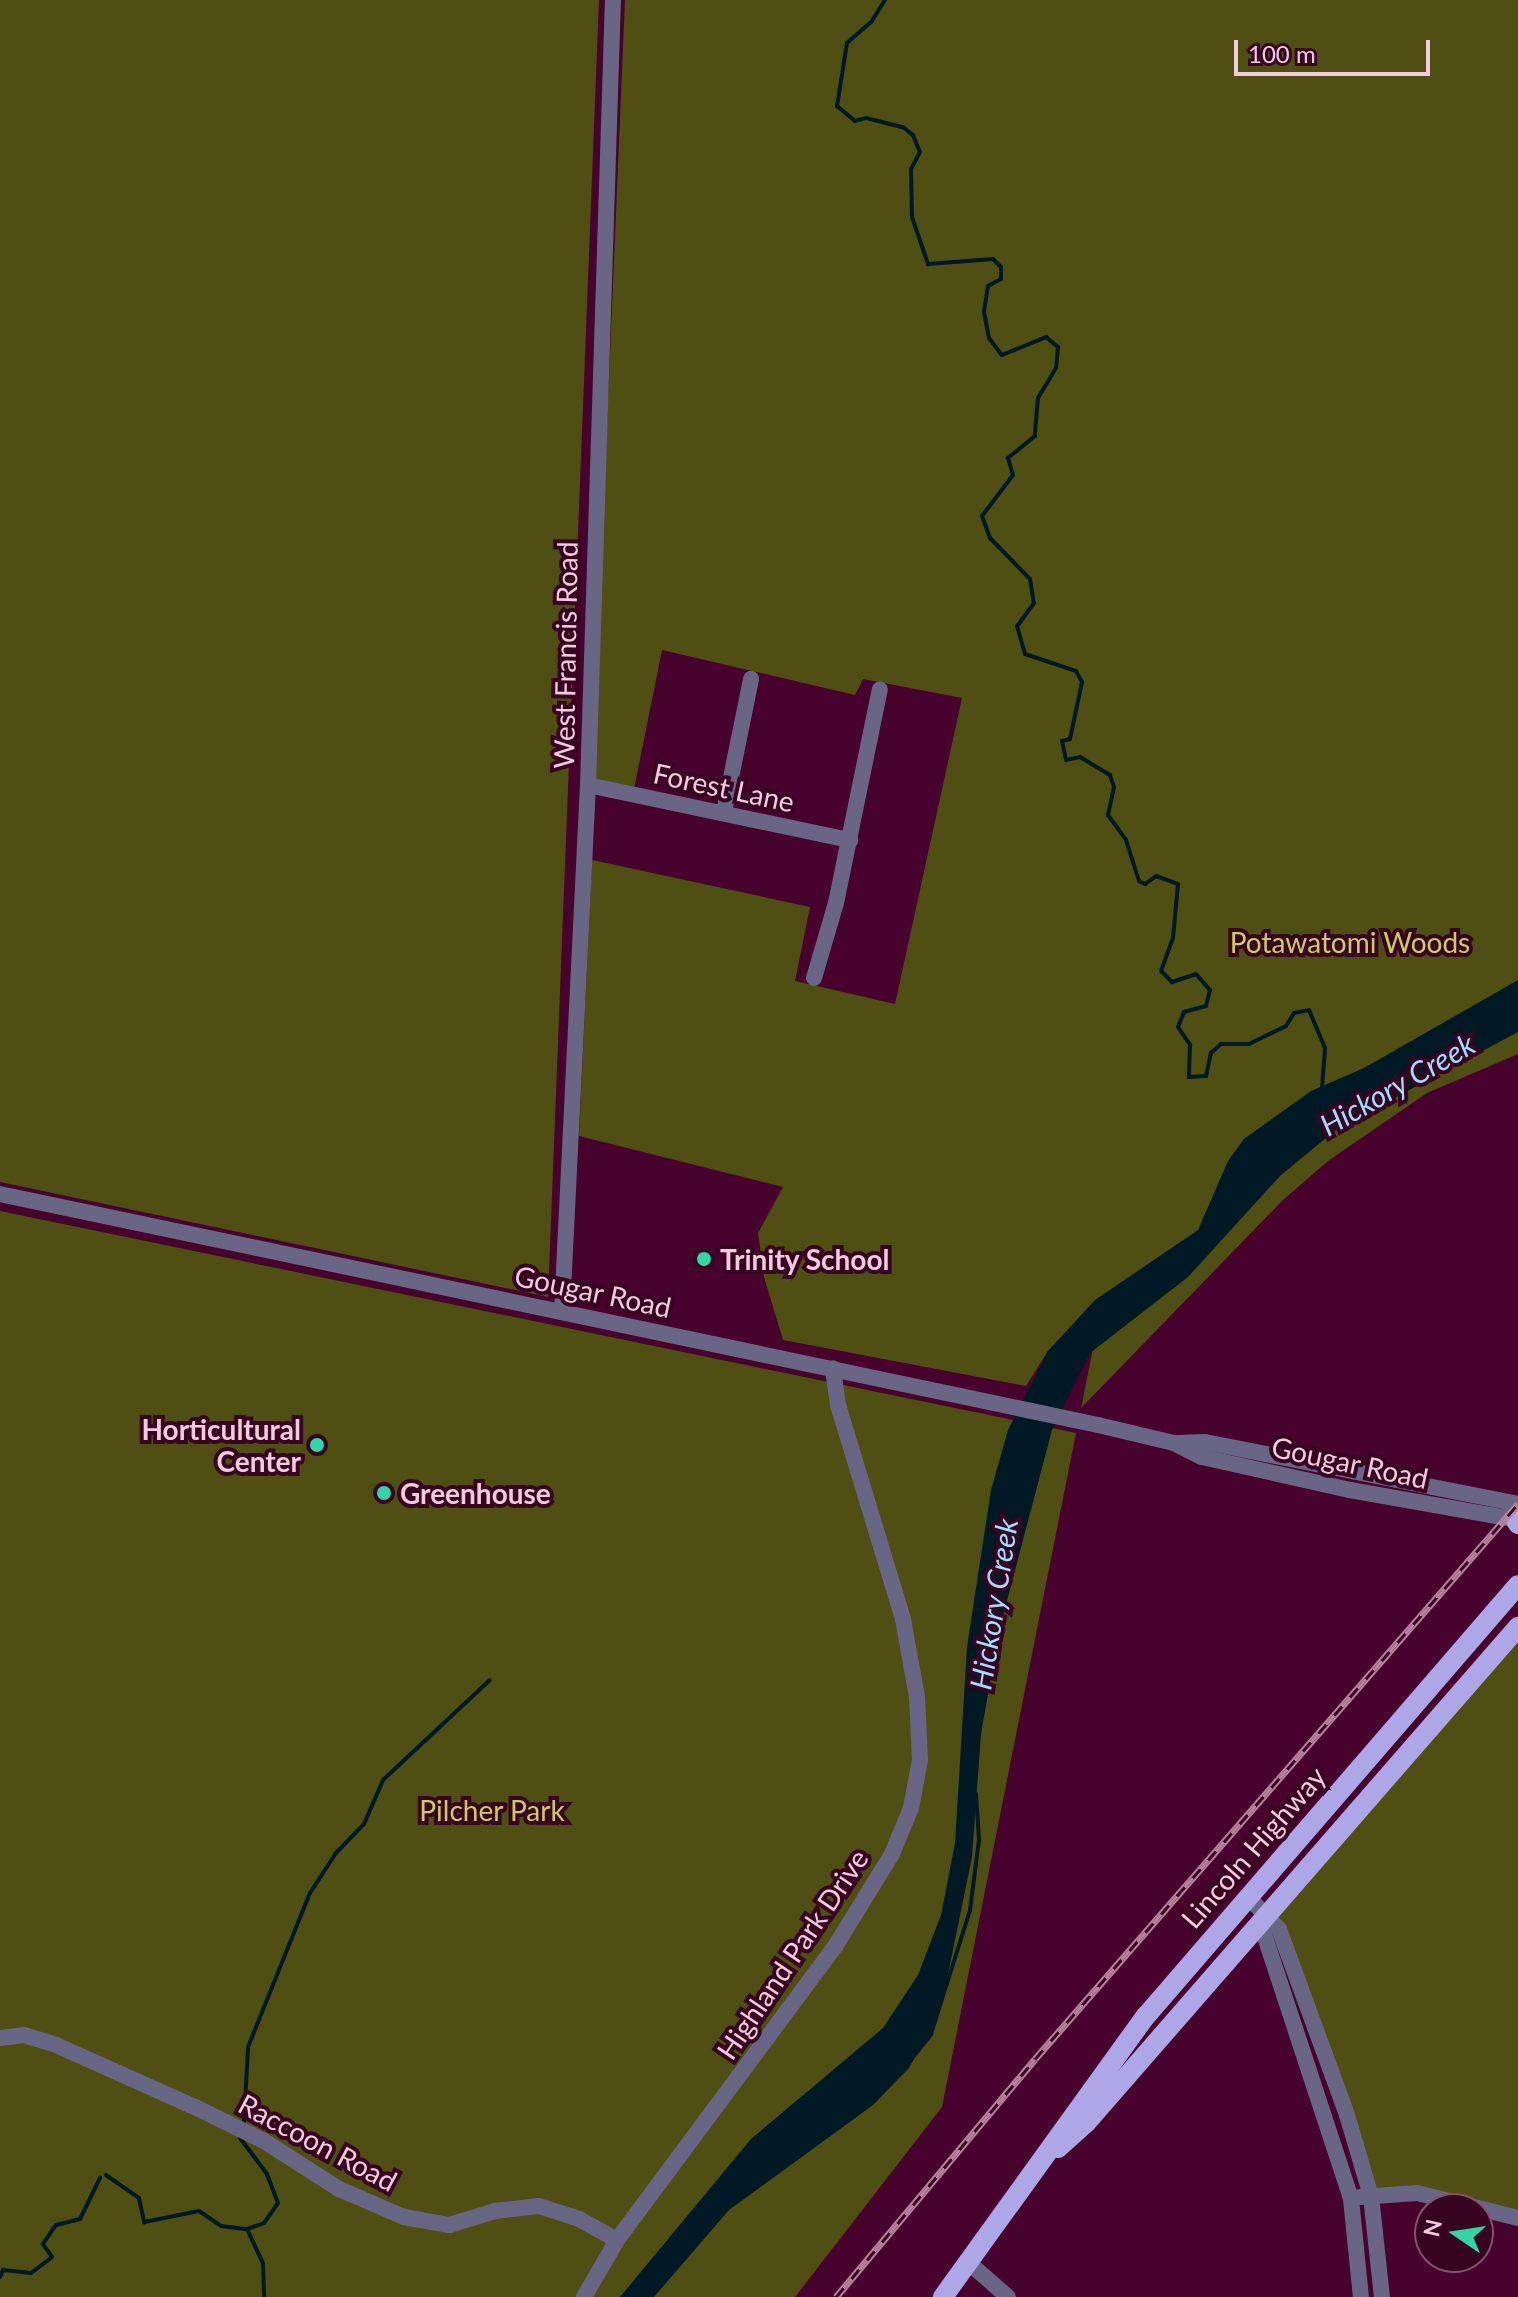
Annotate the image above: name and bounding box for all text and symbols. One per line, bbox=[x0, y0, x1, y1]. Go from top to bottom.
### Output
scale bar bbox=[1238, 24, 1434, 74]
text: 100 m bbox=[1248, 39, 1316, 68]
street label: West Francis Road bbox=[546, 541, 584, 769]
street label: Forest Lane bbox=[651, 756, 797, 818]
park label: Potawatomi Woods bbox=[1230, 925, 1470, 959]
water label: Hickory Creek bbox=[1313, 1025, 1481, 1143]
place label: Trinity School bbox=[720, 1242, 890, 1276]
marker: Trinity School bbox=[695, 1250, 713, 1268]
street label: Gougar Road bbox=[511, 1258, 675, 1324]
place label: Horticultural Center bbox=[141, 1412, 301, 1478]
street label: Gougar Road bbox=[1268, 1429, 1432, 1495]
marker: Horticultural Center bbox=[308, 1436, 326, 1454]
place label: Greenhouse bbox=[400, 1476, 551, 1510]
marker: Greenhouse bbox=[375, 1484, 393, 1502]
water label: Hickory Creek bbox=[962, 1516, 1024, 1692]
street label: Lincoln Highway bbox=[1174, 1759, 1332, 1935]
park label: Pilcher Park bbox=[419, 1793, 565, 1827]
street label: Highland Park Drive bbox=[709, 1843, 875, 2065]
street label: Raccoon Road bbox=[233, 2086, 403, 2198]
north arrow bbox=[1414, 2193, 1494, 2273]
text: N bbox=[1417, 2217, 1447, 2239]

